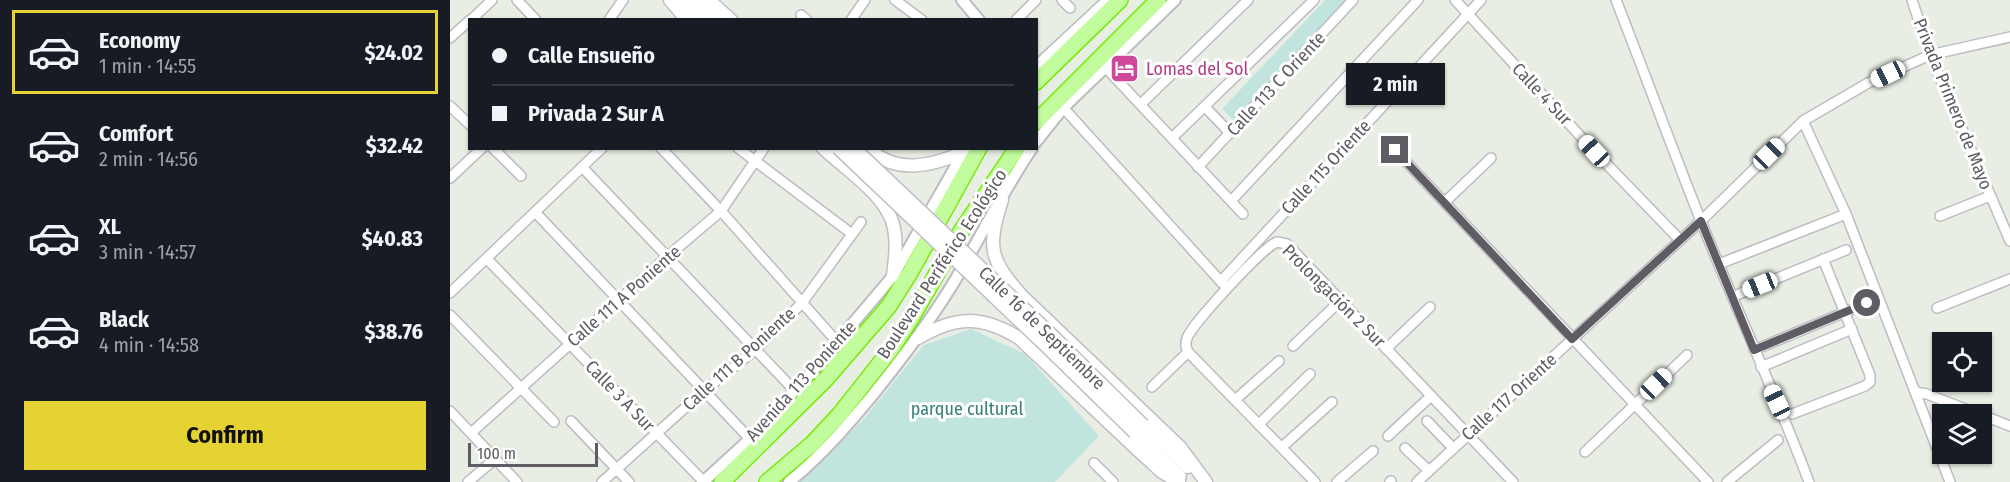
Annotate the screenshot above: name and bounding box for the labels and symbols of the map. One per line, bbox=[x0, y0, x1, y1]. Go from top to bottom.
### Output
street label: Privada Primero de Mayo bbox=[1909, 15, 1997, 193]
street label: Calle 113 C Oriente bbox=[1222, 27, 1330, 141]
hotel icon: Lomas del Sol bbox=[1109, 53, 1141, 85]
place label: Lomas del Sol bbox=[1146, 58, 1248, 80]
street label: Calle 4 Sur bbox=[1507, 58, 1577, 130]
car bbox=[1868, 58, 1908, 90]
callout: 2 min bbox=[1346, 63, 1444, 105]
street label: Calle 115 Oriente bbox=[1277, 115, 1376, 219]
car bbox=[1575, 132, 1613, 170]
car bbox=[1750, 135, 1788, 173]
route end bbox=[1381, 136, 1408, 163]
street label: Boulevard Periférico Ecológico bbox=[872, 165, 1012, 363]
street label: Calle 111 A Poniente bbox=[562, 240, 686, 351]
street label: Prolongación 2 Sur bbox=[1278, 240, 1391, 353]
street label: Calle 16 de Septiembre bbox=[974, 262, 1110, 394]
car bbox=[1740, 270, 1780, 300]
route start bbox=[1853, 289, 1880, 316]
street label: Calle 111 B Poniente bbox=[678, 302, 800, 415]
street label: Avenida 113 Poniente bbox=[741, 316, 861, 446]
street label: Calle 117 Oriente bbox=[1457, 348, 1561, 445]
street label: Calle 3 A Sur bbox=[581, 356, 660, 437]
car bbox=[1637, 365, 1675, 403]
car bbox=[1761, 382, 1793, 422]
park label: parque cultural bbox=[911, 398, 1023, 420]
scale bar bbox=[468, 440, 598, 468]

